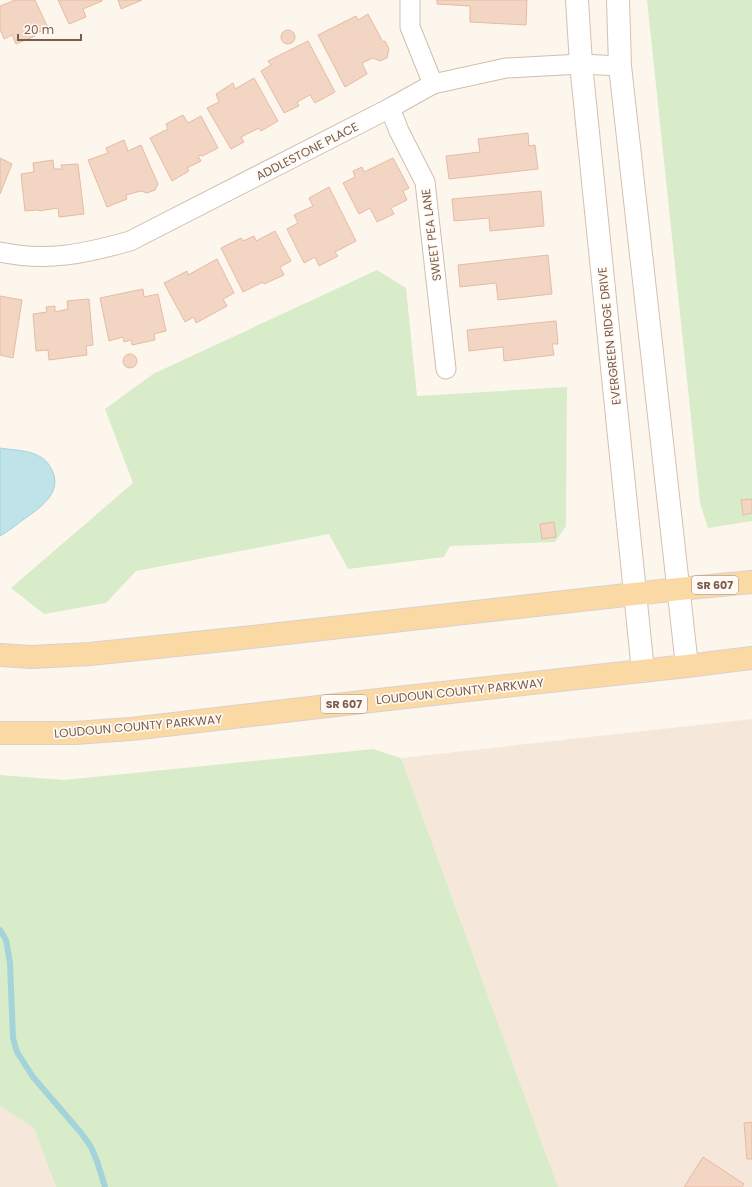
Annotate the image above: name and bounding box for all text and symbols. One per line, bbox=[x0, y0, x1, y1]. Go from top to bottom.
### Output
scale bar bbox=[18, 16, 81, 42]
text: 20 m bbox=[24, 21, 54, 38]
street label: ADDLESTONE PLACE bbox=[253, 118, 361, 184]
street label: SWEET PEA LANE bbox=[417, 188, 445, 282]
street label: EVERGREEN RIDGE DRIVE bbox=[593, 266, 625, 406]
road number: SR 607 bbox=[692, 576, 738, 594]
street label: LOUDOUN COUNTY PARKWAY bbox=[375, 674, 545, 708]
road number: SR 607 bbox=[321, 695, 367, 713]
street label: LOUDOUN COUNTY PARKWAY bbox=[53, 710, 223, 742]

